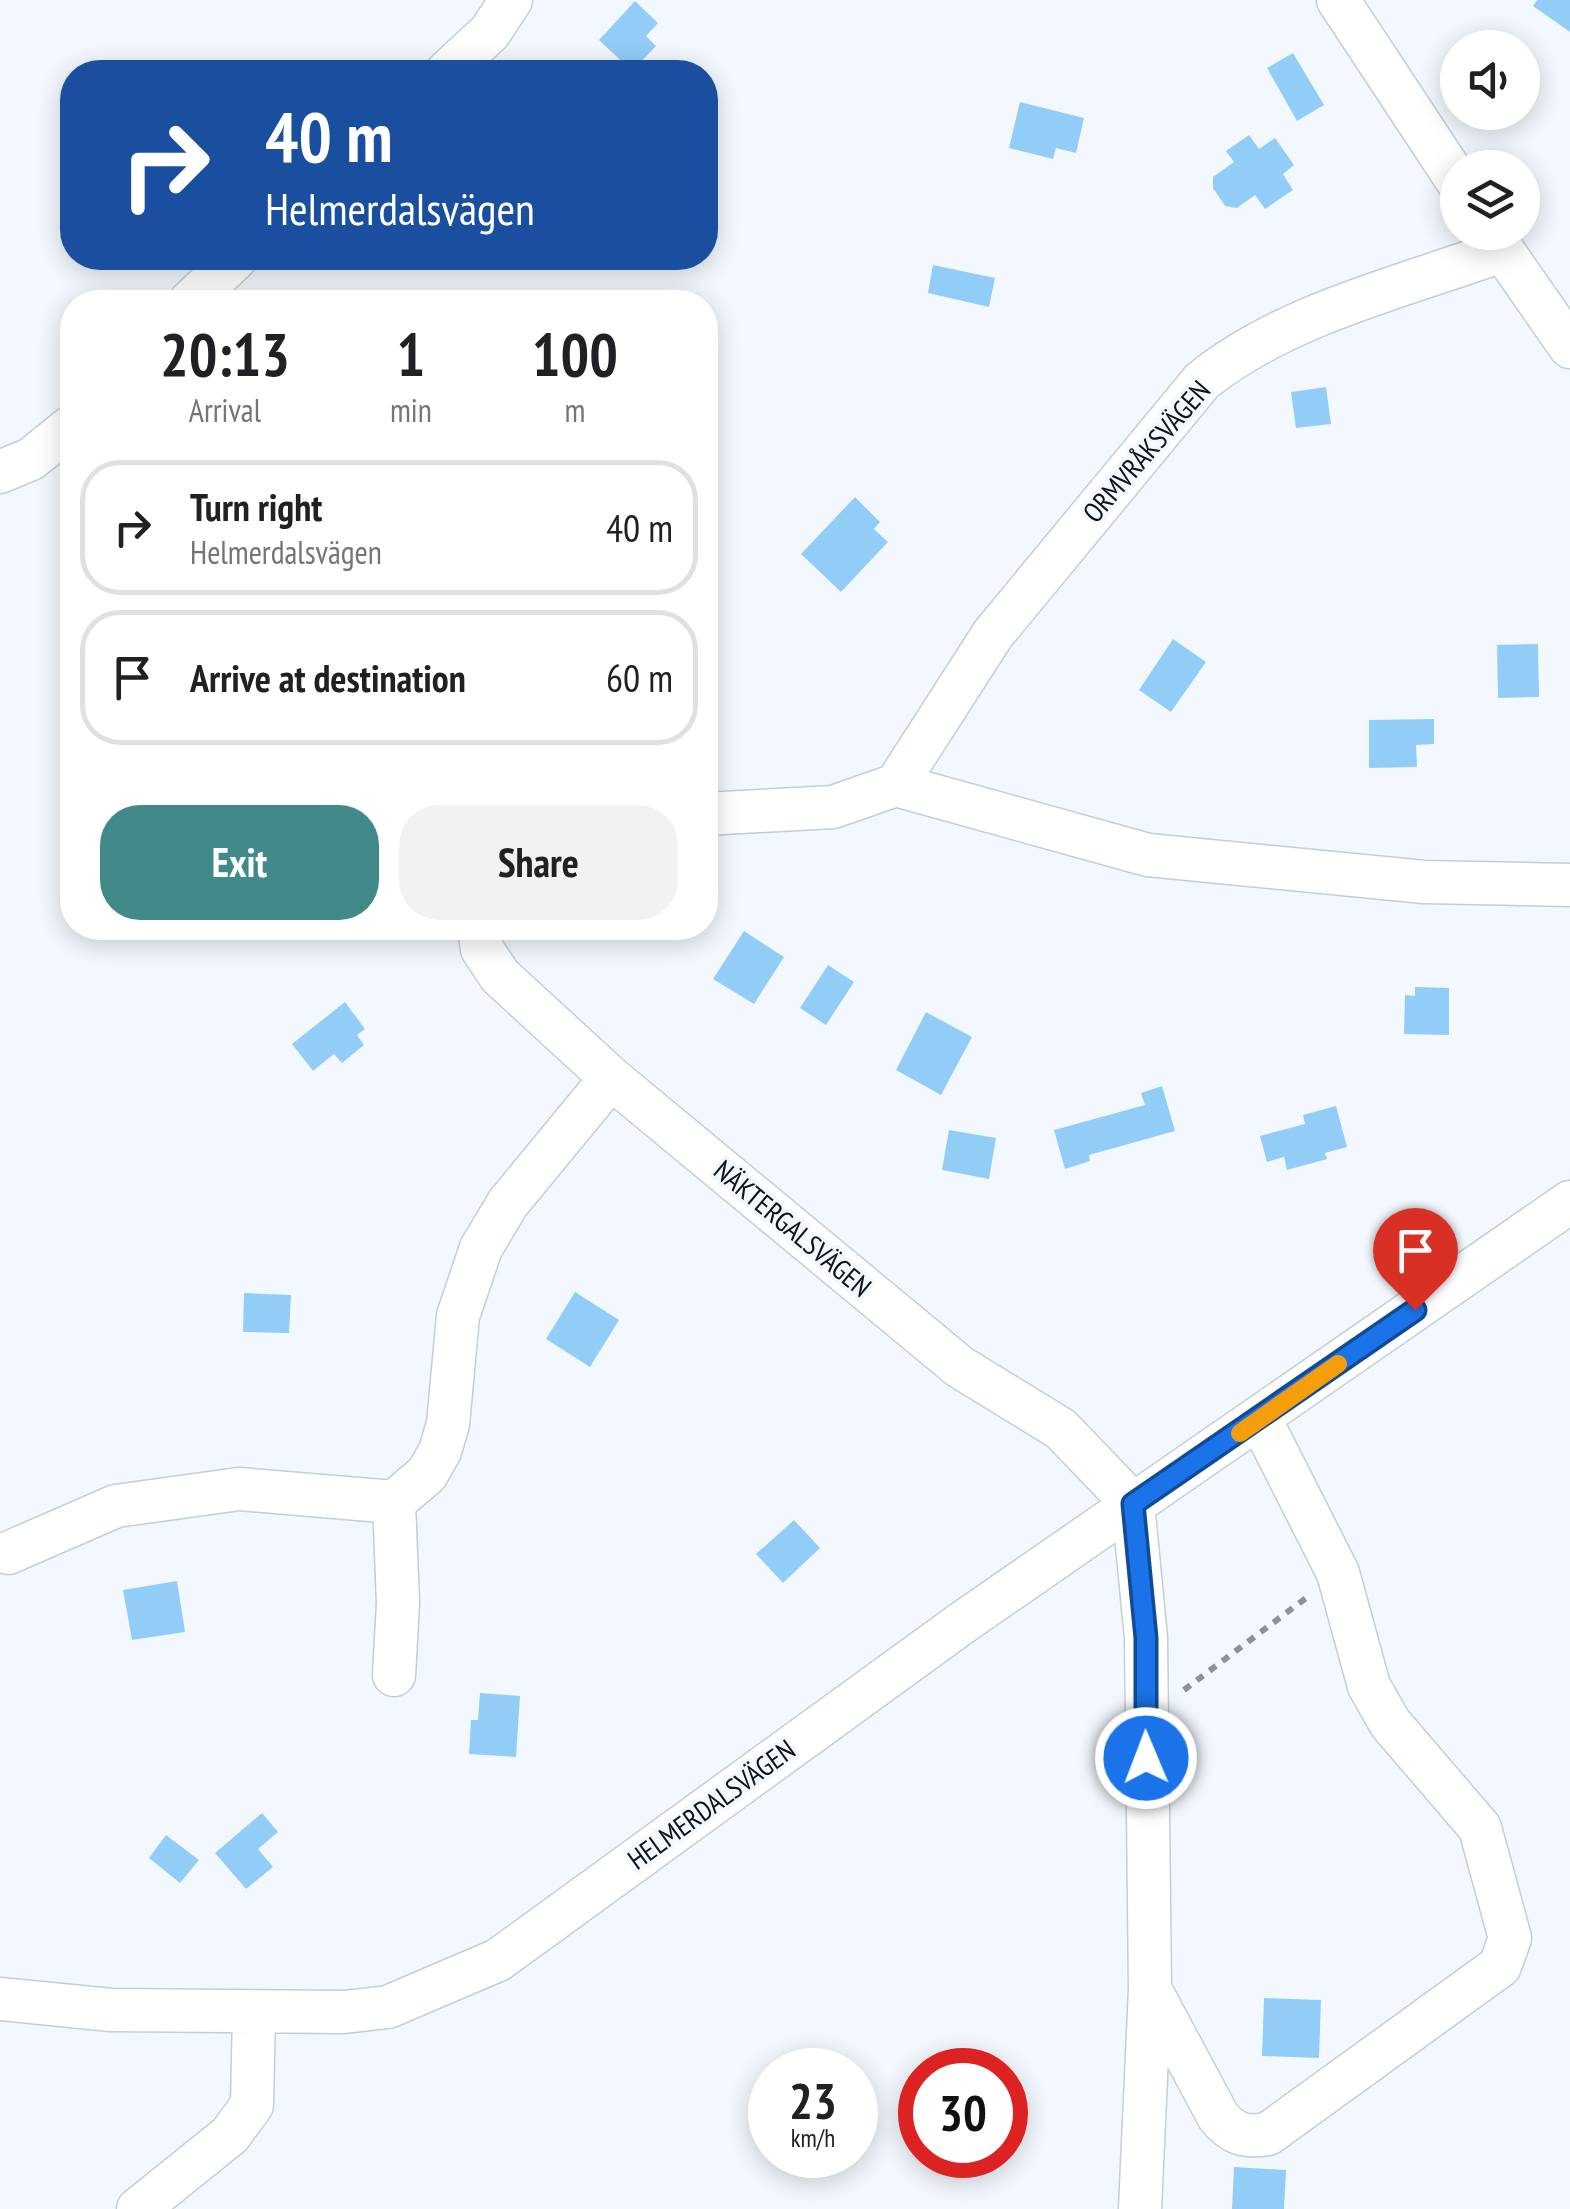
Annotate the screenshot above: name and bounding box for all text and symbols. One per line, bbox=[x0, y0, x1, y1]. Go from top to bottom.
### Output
map controls bbox=[1440, 30, 1540, 250]
button: sound bbox=[1440, 30, 1540, 130]
text: 40 m bbox=[265, 91, 393, 181]
icon: right bbox=[100, 100, 230, 230]
button: layers bbox=[1440, 150, 1540, 250]
text: Helmerdalsvägen bbox=[265, 179, 535, 237]
text: 20:13 bbox=[160, 315, 290, 393]
text: 1 bbox=[397, 315, 425, 393]
text: 100 bbox=[532, 315, 618, 393]
street label: ORMVRÅKSVÄGEN bbox=[1074, 372, 1218, 530]
text: Arrival bbox=[189, 389, 261, 431]
text: min bbox=[390, 389, 432, 431]
text: m bbox=[564, 389, 585, 431]
text: Turn right bbox=[190, 482, 322, 531]
icon: right bbox=[105, 500, 160, 555]
text: 40 m bbox=[606, 503, 673, 552]
text: Helmerdalsvägen bbox=[190, 531, 382, 573]
icon: arrive bbox=[105, 650, 160, 705]
text: Arrive at destination bbox=[190, 653, 466, 702]
text: 60 m bbox=[606, 653, 673, 702]
button: Exit bbox=[100, 805, 379, 920]
button: Share bbox=[399, 805, 678, 920]
street label: NÄKTERGALSVÄGEN bbox=[707, 1151, 879, 1305]
pin bbox=[1373, 1208, 1458, 1311]
icon: arrive bbox=[1388, 1223, 1443, 1278]
position arrow bbox=[1094, 1706, 1198, 1810]
street label: HELMERDALSVÄGEN bbox=[620, 1731, 802, 1877]
speed limit sign: 30 bbox=[898, 2048, 1028, 2178]
text: 23 bbox=[789, 2068, 837, 2133]
text: km/h bbox=[791, 2122, 835, 2154]

